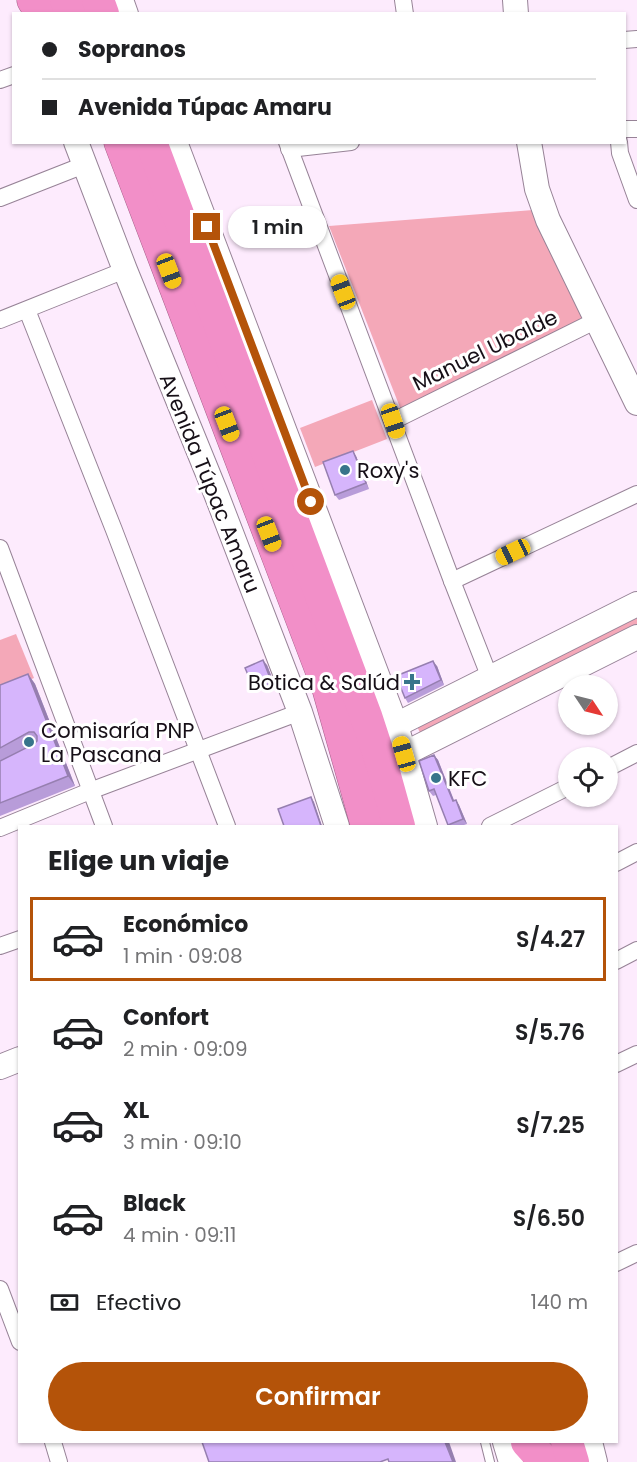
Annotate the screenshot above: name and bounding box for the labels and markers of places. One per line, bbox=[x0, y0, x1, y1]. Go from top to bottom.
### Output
place label: Roxy's bbox=[357, 456, 419, 485]
marker: Roxy's bbox=[338, 463, 352, 477]
place label: Botica & Salúd bbox=[248, 668, 400, 697]
marker: Botica & Salúd bbox=[405, 675, 419, 689]
place label: Comisaría PNP La Pascana bbox=[41, 716, 195, 769]
marker: Comisaría PNP La Pascana bbox=[22, 735, 36, 749]
place label: KFC bbox=[448, 764, 487, 793]
marker: KFC bbox=[429, 771, 443, 785]

